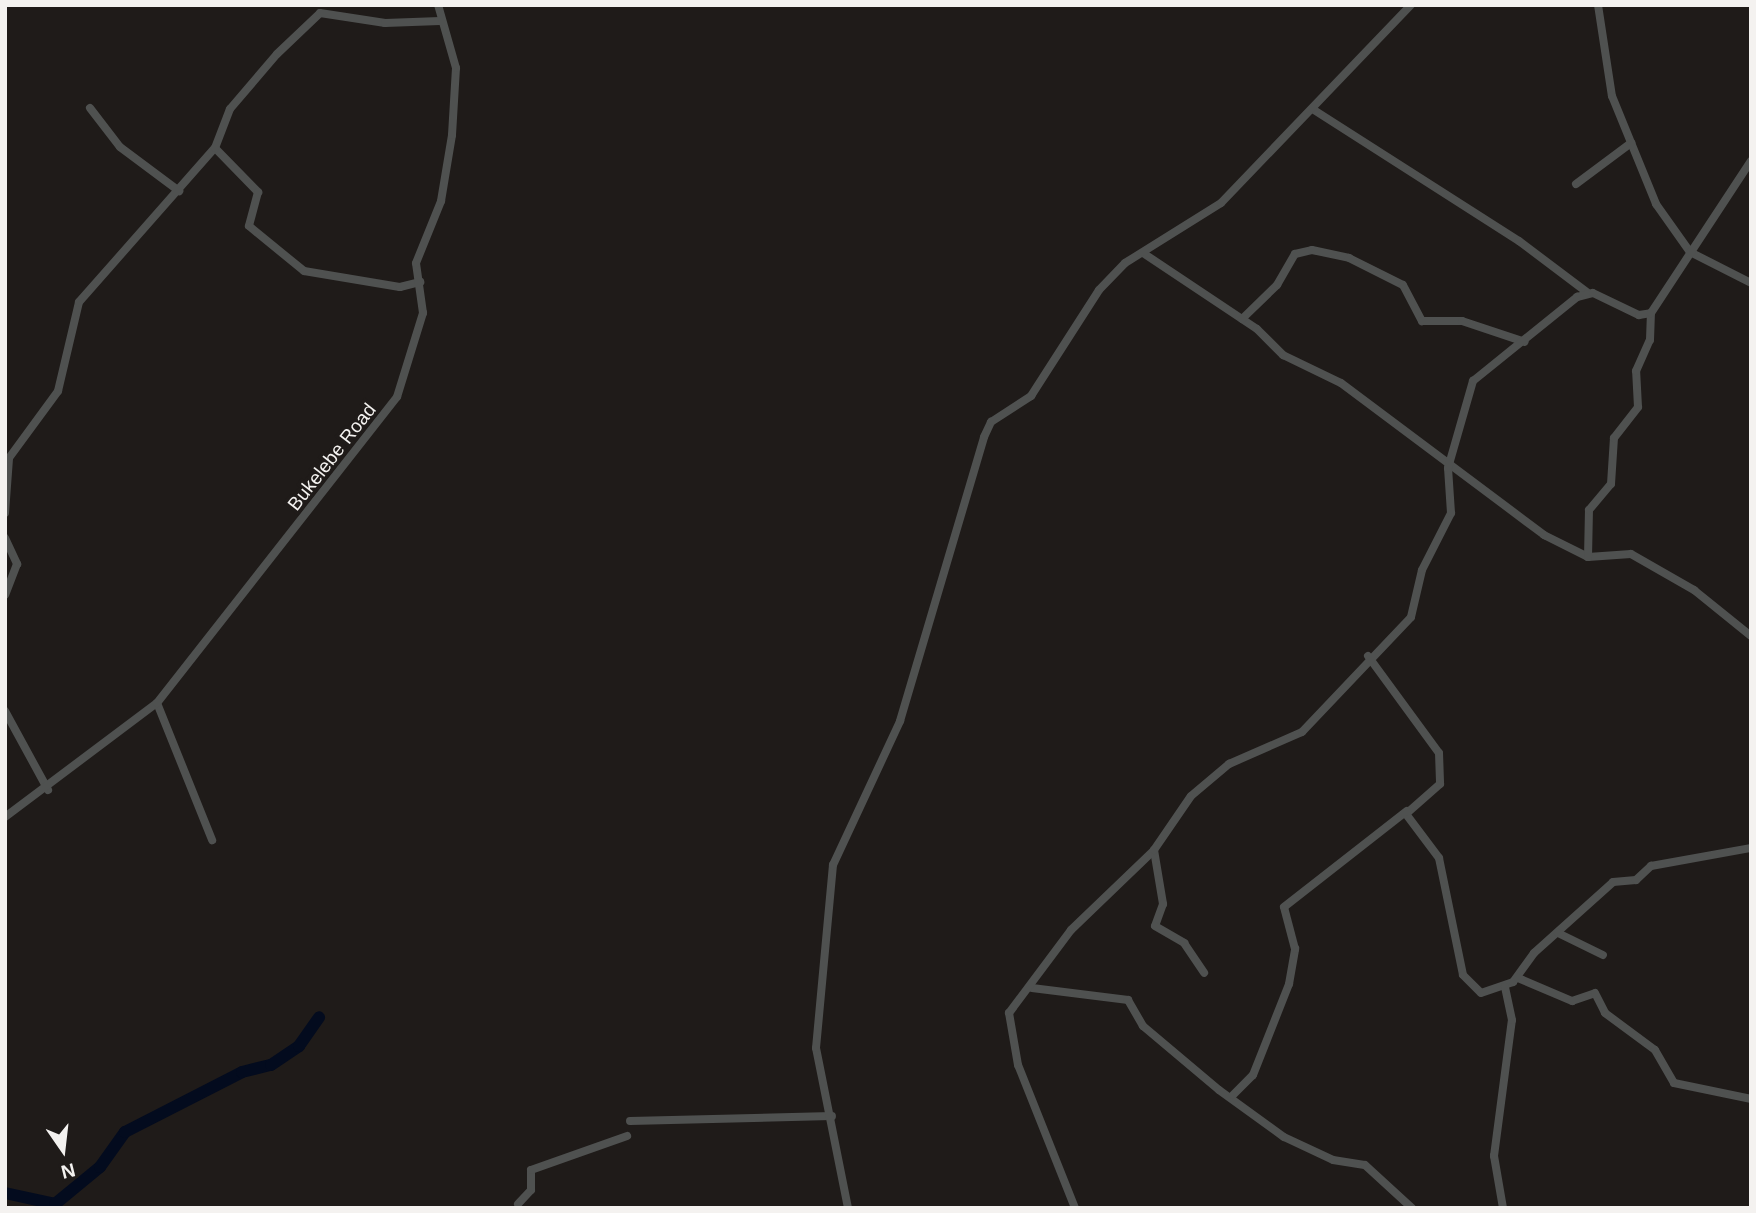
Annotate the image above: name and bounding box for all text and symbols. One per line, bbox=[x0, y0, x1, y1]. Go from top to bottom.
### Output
street label: Bukelebe Road bbox=[283, 399, 381, 515]
north arrow bbox=[28, 1115, 98, 1185]
text: N bbox=[59, 1159, 77, 1183]

